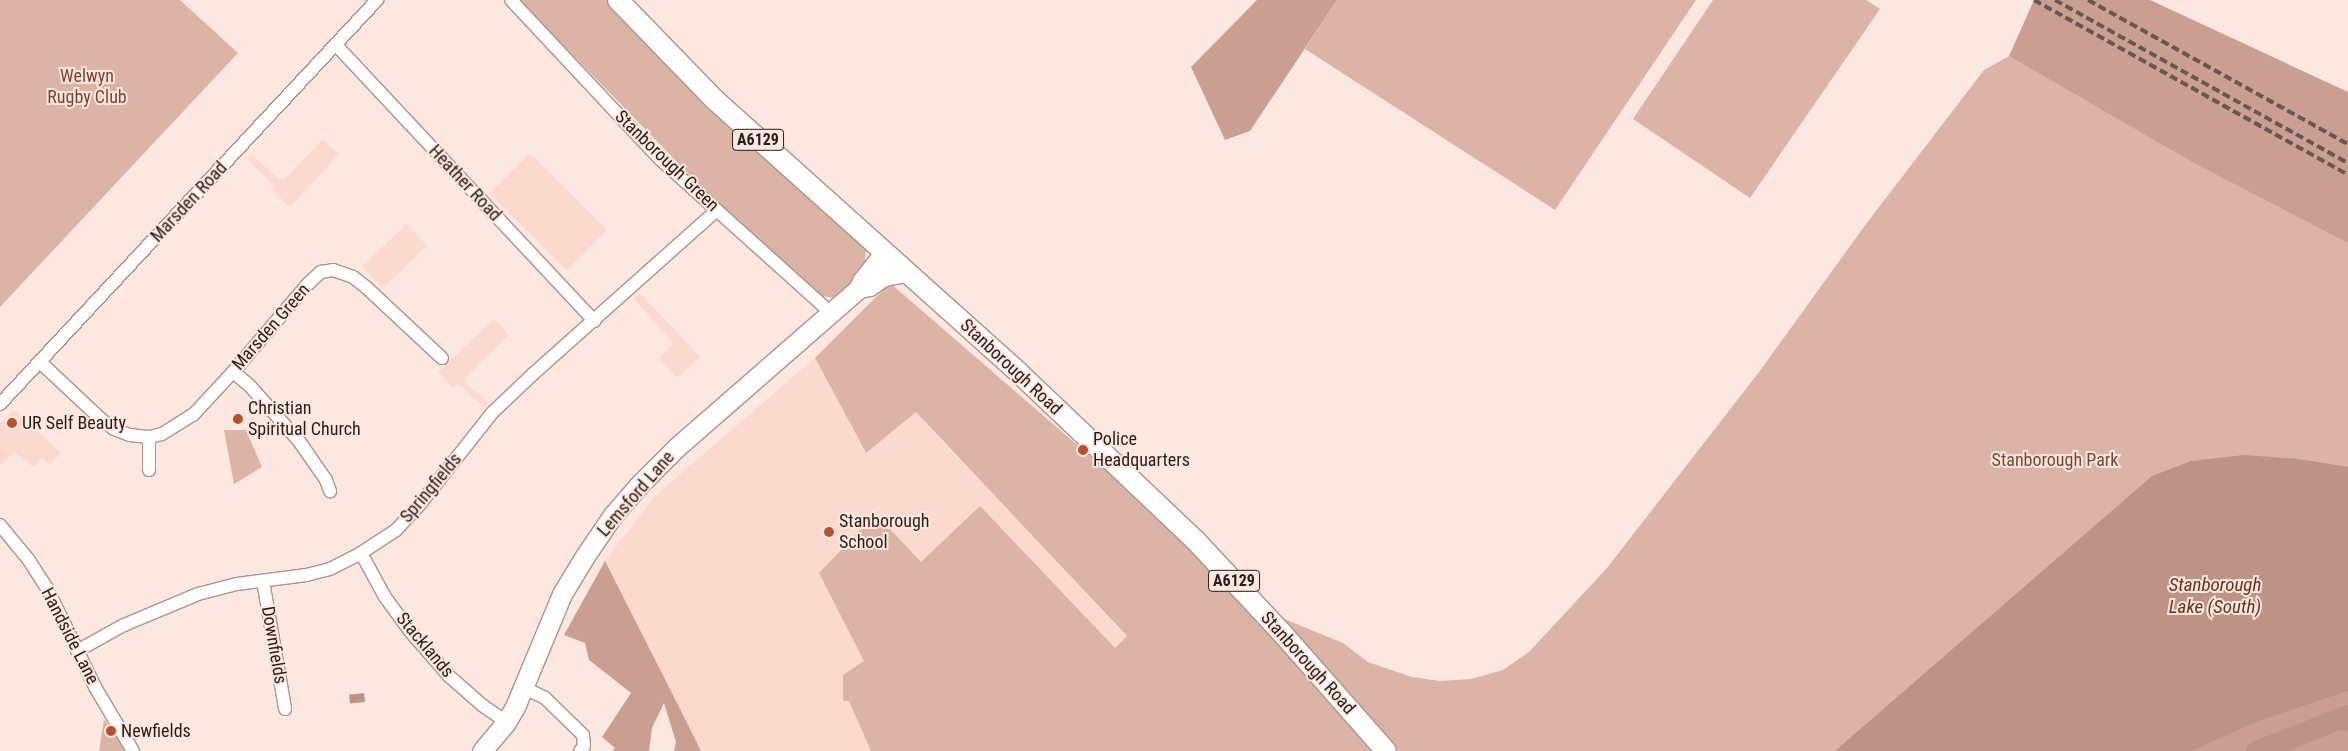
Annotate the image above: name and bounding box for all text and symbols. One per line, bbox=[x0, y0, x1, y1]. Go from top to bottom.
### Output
park label: Welwyn Rugby Club bbox=[47, 66, 127, 108]
street label: Stanborough Green bbox=[611, 106, 723, 216]
road number: A6129 bbox=[732, 126, 784, 154]
street label: Heather Road bbox=[424, 140, 506, 226]
street label: Marsden Road bbox=[146, 157, 232, 247]
street label: Marsden Green bbox=[228, 279, 314, 375]
street label: Stanborough Road bbox=[956, 314, 1066, 420]
place label: Christian Spiritual Church bbox=[248, 398, 361, 440]
place label: UR Self Beauty bbox=[22, 412, 126, 434]
marker: Christian Spiritual Church bbox=[232, 413, 244, 425]
marker: UR Self Beauty bbox=[6, 417, 18, 429]
place label: Police Headquarters bbox=[1093, 429, 1190, 472]
marker: Police Headquarters bbox=[1077, 444, 1089, 456]
street label: Lemsford Lane bbox=[593, 447, 679, 541]
street label: Springfields bbox=[396, 449, 466, 527]
park label: Stanborough Park bbox=[1992, 449, 2118, 471]
place label: Stanborough School bbox=[839, 511, 930, 554]
marker: Stanborough School bbox=[823, 526, 835, 538]
road number: A6129 bbox=[1208, 568, 1260, 594]
water label: Stanborough Lake (South) bbox=[2169, 574, 2261, 618]
street label: Handside Lane bbox=[36, 584, 104, 688]
street label: Downfields bbox=[257, 605, 291, 685]
street label: Stanborough Road bbox=[1256, 607, 1360, 719]
street label: Stacklands bbox=[392, 608, 458, 682]
place label: Newfields bbox=[121, 720, 191, 742]
marker: Newfields bbox=[105, 725, 117, 737]

